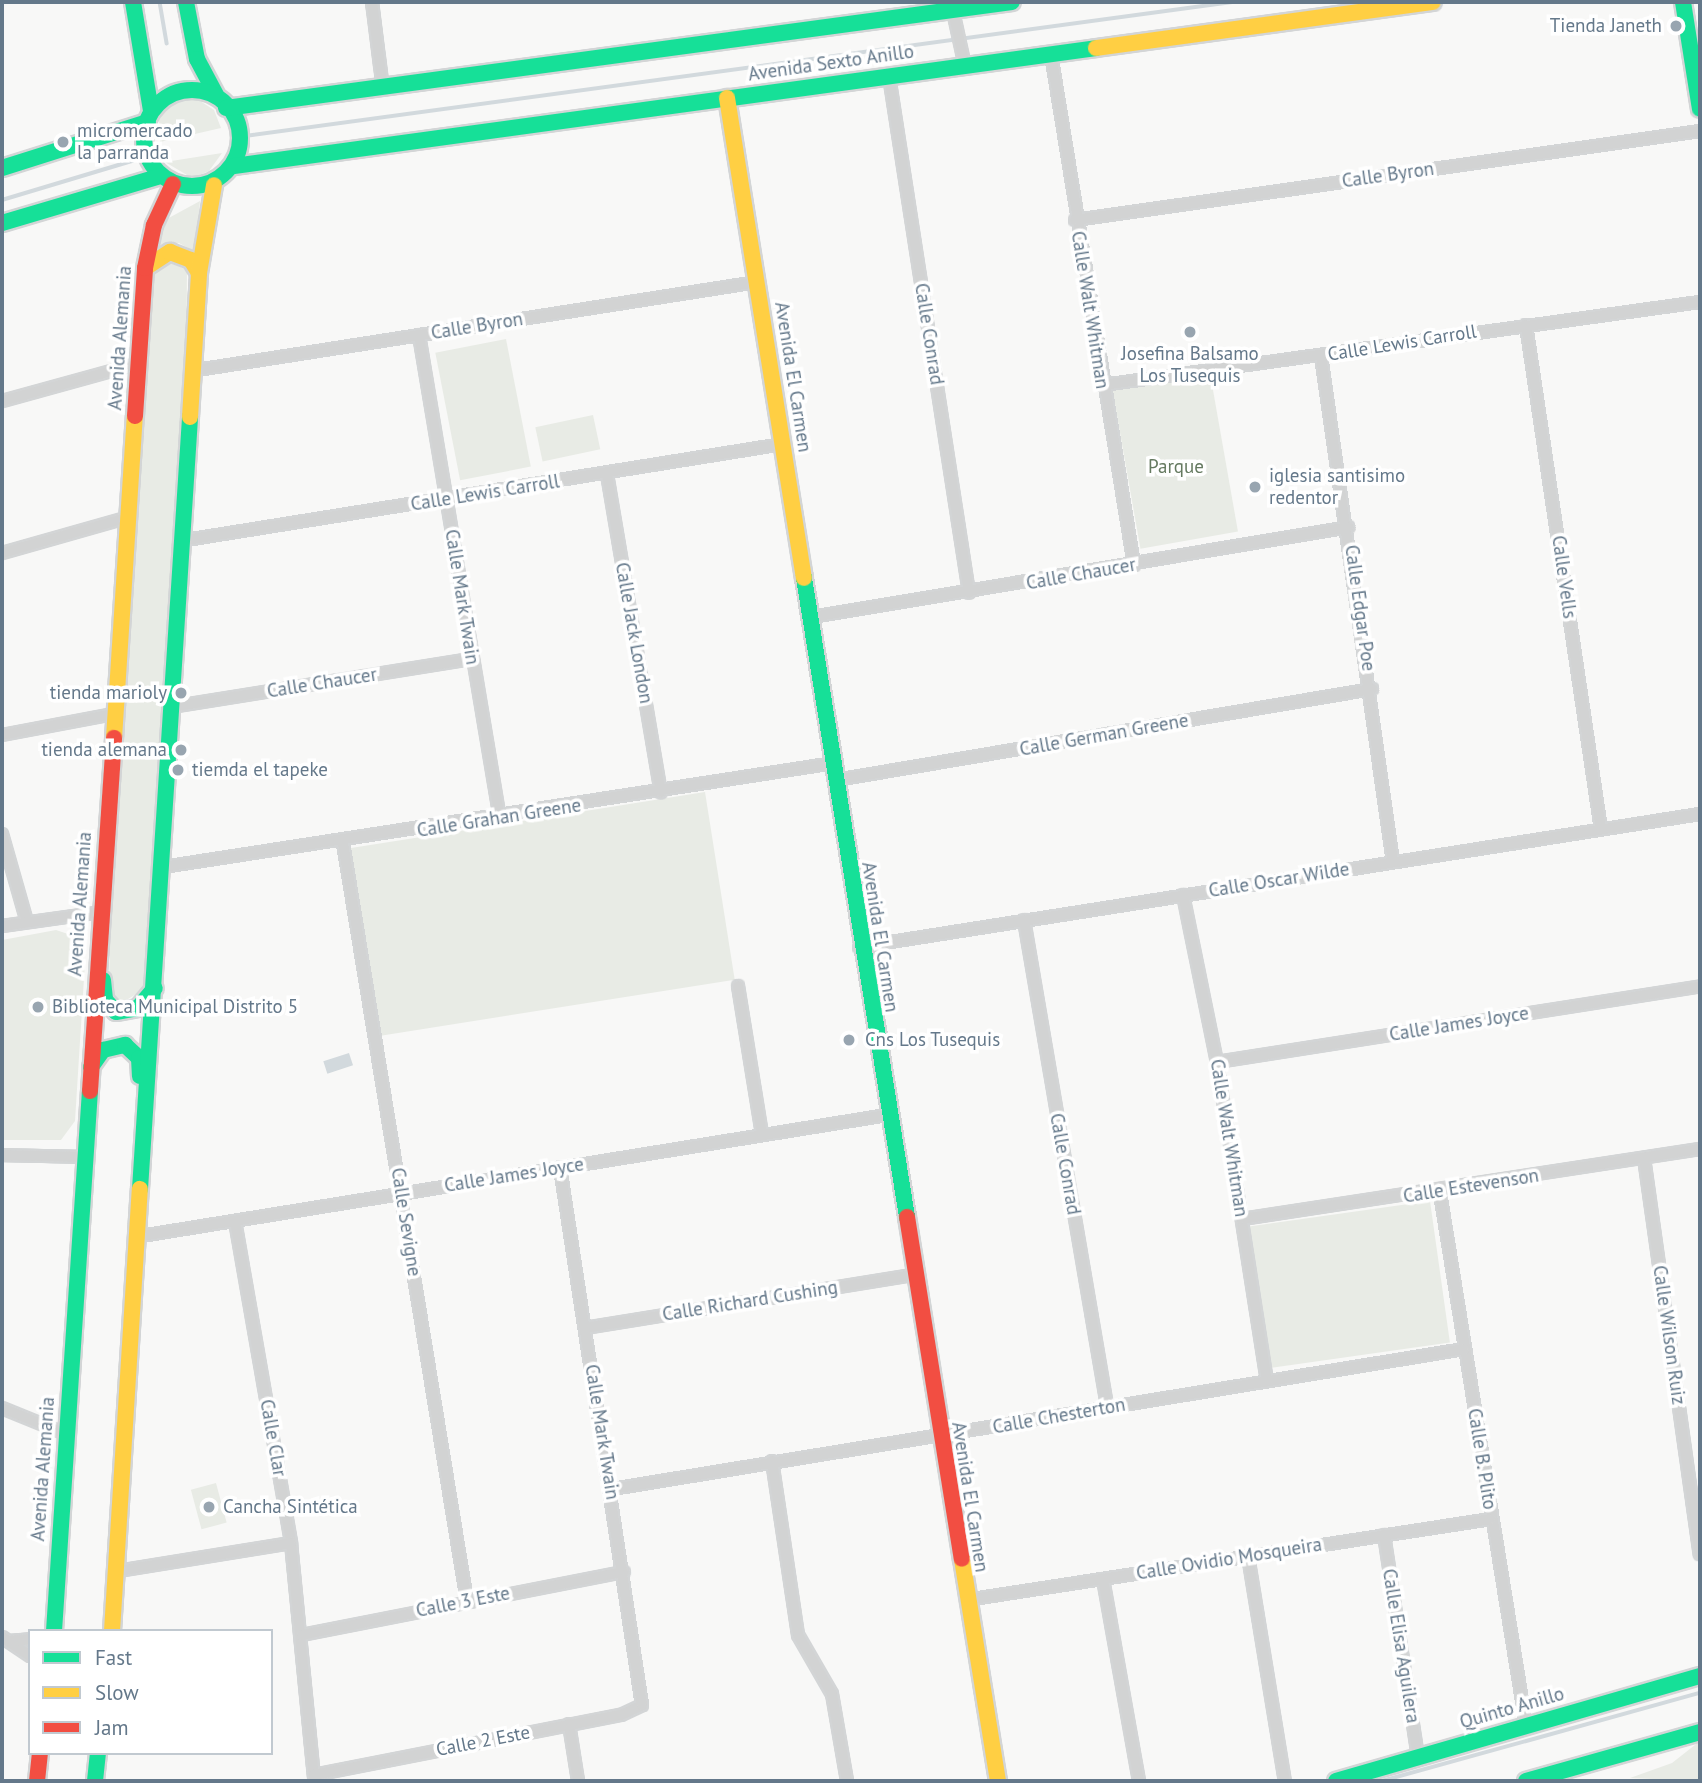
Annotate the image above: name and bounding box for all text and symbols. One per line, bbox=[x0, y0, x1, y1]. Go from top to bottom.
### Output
place label: Tienda Janeth bbox=[1550, 15, 1662, 37]
marker: Tienda Janeth bbox=[1668, 18, 1684, 34]
street label: Avenida Sexto Anillo bbox=[746, 40, 916, 86]
place label: micromercado la parranda bbox=[77, 120, 193, 164]
marker: micromercado la parranda bbox=[55, 134, 71, 150]
street label: Calle Byron bbox=[1340, 157, 1436, 193]
street label: Calle Walt Whitman bbox=[1066, 229, 1114, 391]
street label: Avenida Alemania bbox=[104, 265, 136, 411]
street label: Calle Conrad bbox=[910, 282, 948, 386]
street label: Avenida El Carmen bbox=[770, 300, 816, 454]
street label: Calle Byron bbox=[429, 307, 525, 345]
street label: Calle Lewis Carroll bbox=[1326, 320, 1478, 366]
marker: Josefina Balsamo Los Tusequis bbox=[1182, 324, 1198, 340]
place label: Josefina Balsamo Los Tusequis bbox=[1121, 343, 1259, 387]
park label: Parque bbox=[1148, 456, 1204, 478]
place label: iglesia santisimo redentor bbox=[1269, 465, 1405, 509]
street label: Calle Lewis Carroll bbox=[409, 470, 561, 516]
marker: iglesia santisimo redentor bbox=[1247, 479, 1263, 495]
street label: Calle Mark Twain bbox=[440, 527, 484, 667]
street label: Calle Vells bbox=[1547, 534, 1581, 620]
street label: Calle Edgar Poe bbox=[1340, 543, 1380, 673]
street label: Calle Chaucer bbox=[1024, 553, 1138, 595]
street label: Calle Jack London bbox=[610, 560, 658, 706]
street label: Calle Chaucer bbox=[265, 663, 379, 703]
place label: tienda marioly bbox=[50, 682, 167, 704]
marker: tienda marioly bbox=[173, 685, 189, 701]
street label: Calle German Greene bbox=[1018, 709, 1190, 761]
place label: tienda alemana bbox=[41, 739, 167, 761]
marker: tienda alemana bbox=[173, 742, 189, 758]
place label: tiemda el tapeke bbox=[192, 759, 328, 781]
marker: tiemda el tapeke bbox=[170, 762, 186, 778]
street label: Calle Grahan Greene bbox=[415, 794, 583, 842]
street label: Avenida Alemania bbox=[64, 831, 96, 977]
street label: Calle Oscar Wilde bbox=[1207, 858, 1351, 902]
street label: Avenida El Carmen bbox=[857, 860, 903, 1014]
place label: Biblioteca Municipal Distrito 5 bbox=[52, 996, 298, 1018]
marker: Biblioteca Municipal Distrito 5 bbox=[30, 999, 46, 1015]
street label: Calle James Joyce bbox=[1388, 1002, 1530, 1046]
place label: Cns Los Tusequis bbox=[865, 1029, 1001, 1051]
marker: Cns Los Tusequis bbox=[839, 1030, 859, 1050]
street label: Calle Walt Whitman bbox=[1205, 1057, 1253, 1219]
street label: Calle Conrad bbox=[1045, 1111, 1085, 1217]
street label: Calle James Joyce bbox=[443, 1153, 585, 1197]
street label: Calle Estevenson bbox=[1402, 1164, 1540, 1208]
street label: Calle Sevigne bbox=[386, 1166, 426, 1278]
street label: Calle Wilson Ruiz bbox=[1648, 1264, 1690, 1406]
street label: Calle Richard Cushing bbox=[661, 1276, 839, 1326]
street label: Calle Mark Twain bbox=[580, 1362, 624, 1502]
street label: Calle Chesterton bbox=[991, 1393, 1127, 1439]
street label: Avenida Alemania bbox=[27, 1396, 59, 1542]
street label: Calle Clar bbox=[255, 1398, 291, 1478]
street label: Calle B. Plito bbox=[1463, 1406, 1501, 1512]
street label: Avenida El Carmen bbox=[947, 1420, 993, 1574]
place label: Cancha Sintética bbox=[223, 1496, 358, 1518]
marker: Cancha Sintética bbox=[201, 1499, 217, 1515]
street label: Calle Ovidio Mosqueira bbox=[1135, 1533, 1323, 1585]
street label: Calle Elisa Aguilera bbox=[1377, 1567, 1425, 1725]
street label: Calle 3 Este bbox=[414, 1582, 512, 1622]
legend bbox=[28, 1629, 273, 1755]
text: Fast bbox=[95, 1644, 132, 1671]
text: Slow bbox=[95, 1679, 139, 1706]
street label: Quinto Anillo bbox=[1457, 1682, 1567, 1734]
text: Jam bbox=[95, 1714, 129, 1741]
street label: Calle 2 Este bbox=[434, 1721, 532, 1761]

